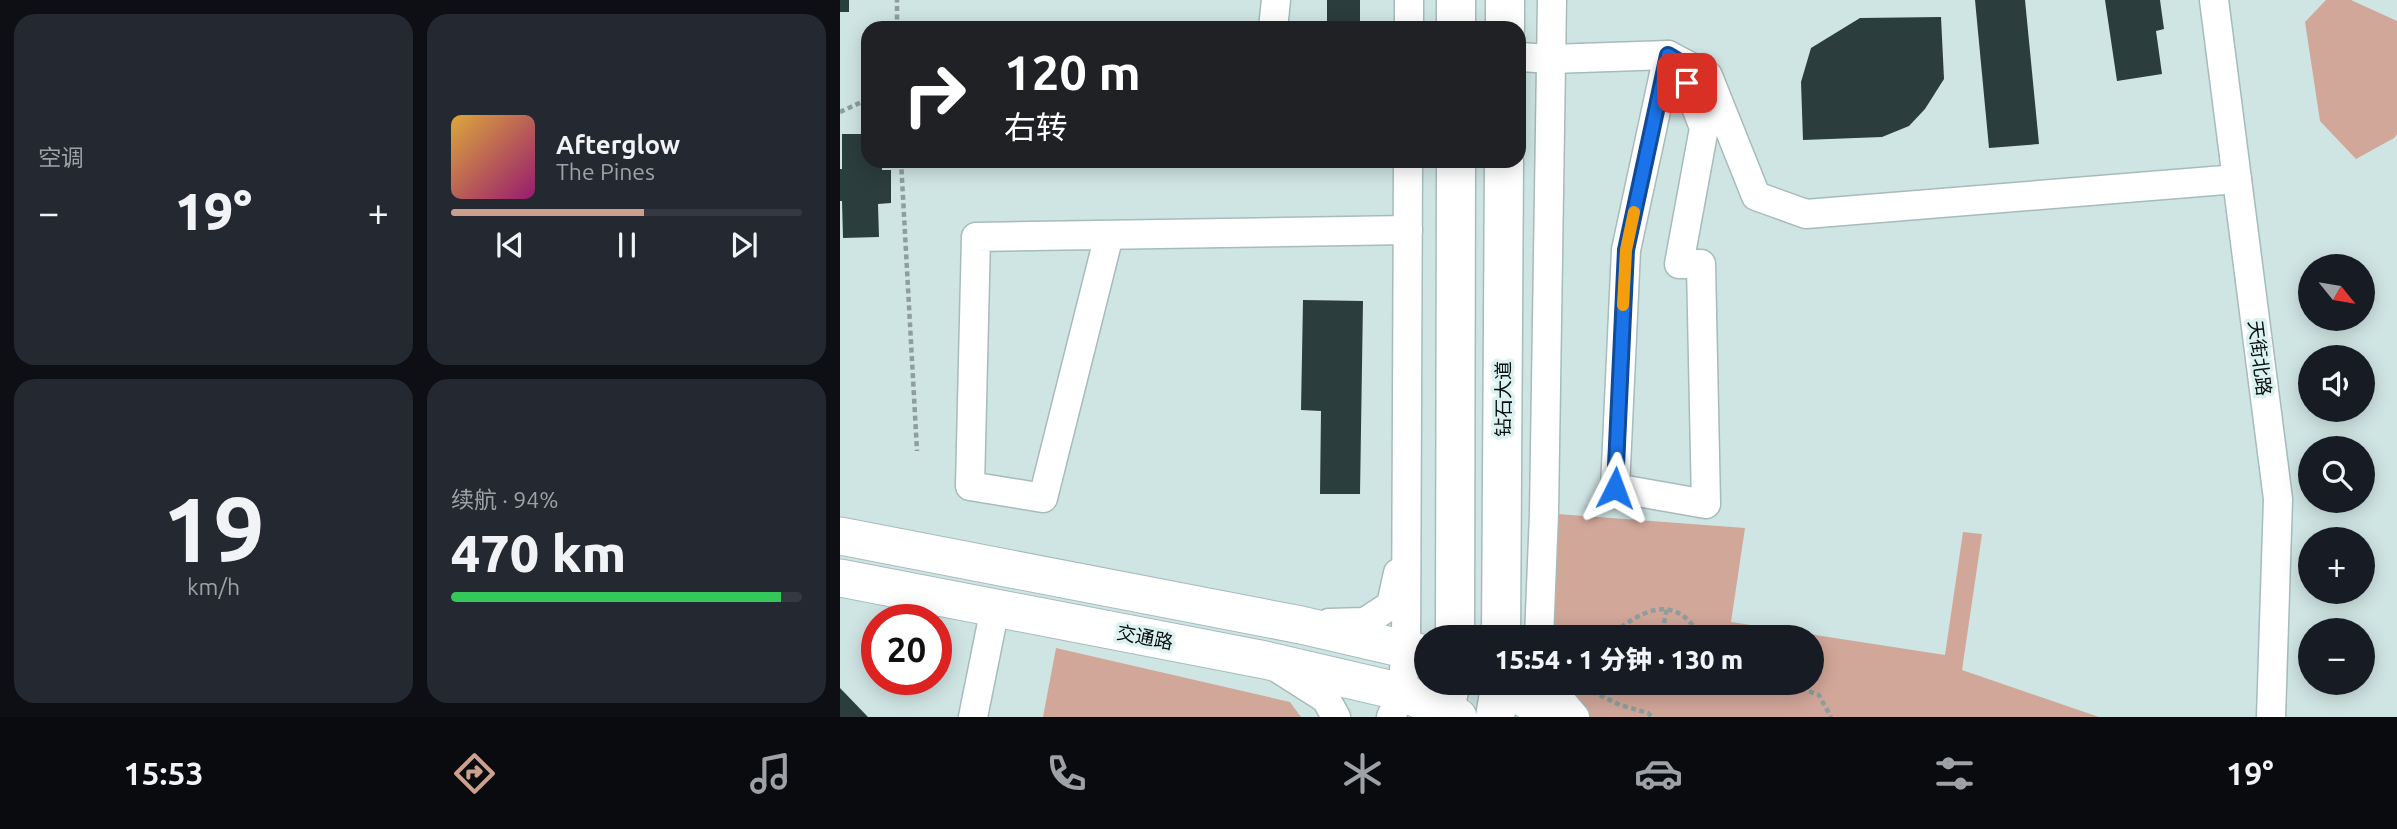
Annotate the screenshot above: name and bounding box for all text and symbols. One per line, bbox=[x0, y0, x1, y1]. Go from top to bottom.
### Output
text: 120 m bbox=[1004, 44, 1141, 99]
icon: right bbox=[889, 49, 980, 140]
pin bbox=[1657, 53, 1717, 113]
icon: arrive bbox=[1668, 64, 1706, 102]
text: 右转 bbox=[1004, 109, 1068, 145]
text: Afterglow bbox=[556, 130, 680, 159]
text: 空调 bbox=[38, 145, 84, 170]
text: The Pines bbox=[556, 159, 655, 184]
text: 19° bbox=[175, 182, 252, 240]
text: − bbox=[38, 191, 59, 233]
text: + bbox=[368, 191, 389, 233]
icon: previous bbox=[491, 226, 529, 264]
icon: pause bbox=[608, 226, 646, 264]
icon: next bbox=[725, 226, 763, 264]
north arrow bbox=[2298, 254, 2375, 331]
map controls bbox=[2298, 254, 2375, 695]
street label: 天街北路 bbox=[2244, 319, 2276, 397]
button: sound bbox=[2298, 345, 2375, 422]
street label: 钻石大道 bbox=[1492, 361, 1514, 437]
button: search bbox=[2298, 436, 2375, 513]
position arrow bbox=[1578, 451, 1652, 525]
text: 19 bbox=[162, 477, 265, 579]
text: 续航 · 94% bbox=[451, 487, 558, 512]
text: 470 km bbox=[451, 524, 626, 582]
button: + bbox=[2298, 527, 2375, 604]
text: km/h bbox=[187, 574, 240, 599]
speed limit sign: 20 bbox=[861, 604, 952, 695]
button: − bbox=[2298, 618, 2375, 695]
street label: 交通路 bbox=[1115, 621, 1175, 653]
text: 15:54 · 1 分钟 · 130 m bbox=[1495, 645, 1743, 674]
icon: directions bbox=[450, 749, 499, 798]
icon: music bbox=[746, 749, 795, 798]
icon: phone bbox=[1042, 749, 1091, 798]
icon: climate bbox=[1338, 749, 1387, 798]
icon: car bbox=[1634, 749, 1683, 798]
icon: filters bbox=[1930, 749, 1979, 798]
text: 15:53 bbox=[123, 755, 204, 791]
text: 19° bbox=[2226, 755, 2274, 791]

